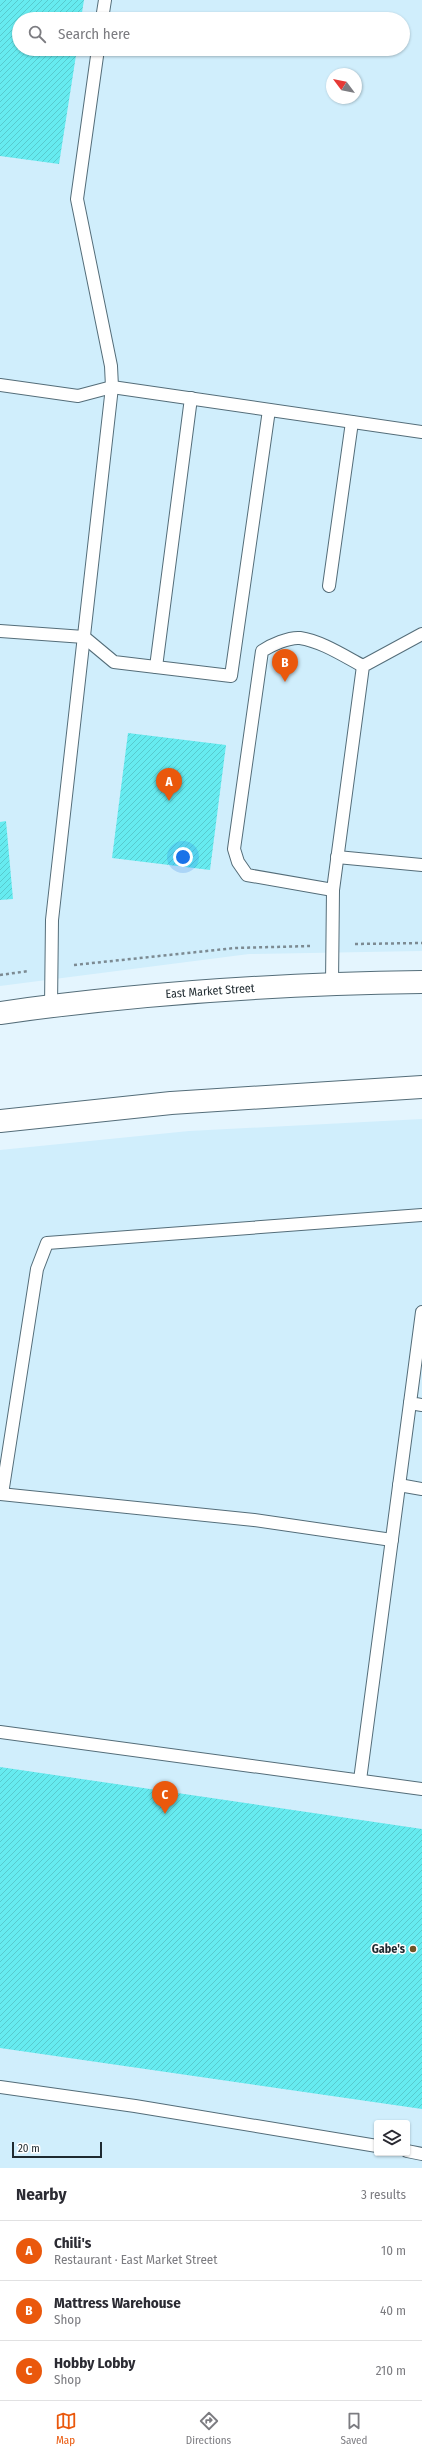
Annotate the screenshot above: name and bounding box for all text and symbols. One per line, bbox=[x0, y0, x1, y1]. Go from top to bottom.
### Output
search box bbox=[12, 12, 410, 56]
icon: search bbox=[26, 23, 48, 45]
text: Search here bbox=[58, 25, 130, 43]
north arrow bbox=[326, 68, 362, 104]
pin: B bbox=[272, 649, 298, 682]
pin: A bbox=[156, 768, 182, 801]
your location bbox=[173, 847, 193, 867]
street label: East Market Street bbox=[165, 981, 255, 1001]
pin: C bbox=[152, 1781, 178, 1814]
place label: Gabe's bbox=[372, 1942, 406, 1956]
marker: Gabe's bbox=[408, 1944, 418, 1954]
map controls bbox=[374, 2120, 410, 2156]
button: layers bbox=[374, 2120, 410, 2156]
scale bar bbox=[12, 2140, 102, 2159]
text: 20 m bbox=[18, 2142, 40, 2155]
text: Nearby bbox=[16, 2184, 67, 2205]
text: 3 results bbox=[361, 2187, 406, 2202]
text: Chili's bbox=[54, 2234, 91, 2252]
text: A bbox=[25, 2243, 33, 2258]
text: 10 m bbox=[381, 2243, 406, 2258]
text: Restaurant · East Market Street bbox=[54, 2252, 218, 2267]
text: Mattress Warehouse bbox=[54, 2294, 181, 2312]
text: B bbox=[25, 2303, 33, 2318]
text: 40 m bbox=[380, 2303, 406, 2318]
text: Shop bbox=[54, 2312, 81, 2327]
text: Hobby Lobby bbox=[54, 2354, 135, 2372]
text: C bbox=[26, 2363, 32, 2378]
text: 210 m bbox=[376, 2363, 406, 2378]
text: Shop bbox=[54, 2372, 81, 2387]
tab: Map bbox=[55, 2410, 77, 2447]
tab: Directions bbox=[186, 2410, 231, 2447]
tab: Saved bbox=[341, 2410, 367, 2447]

